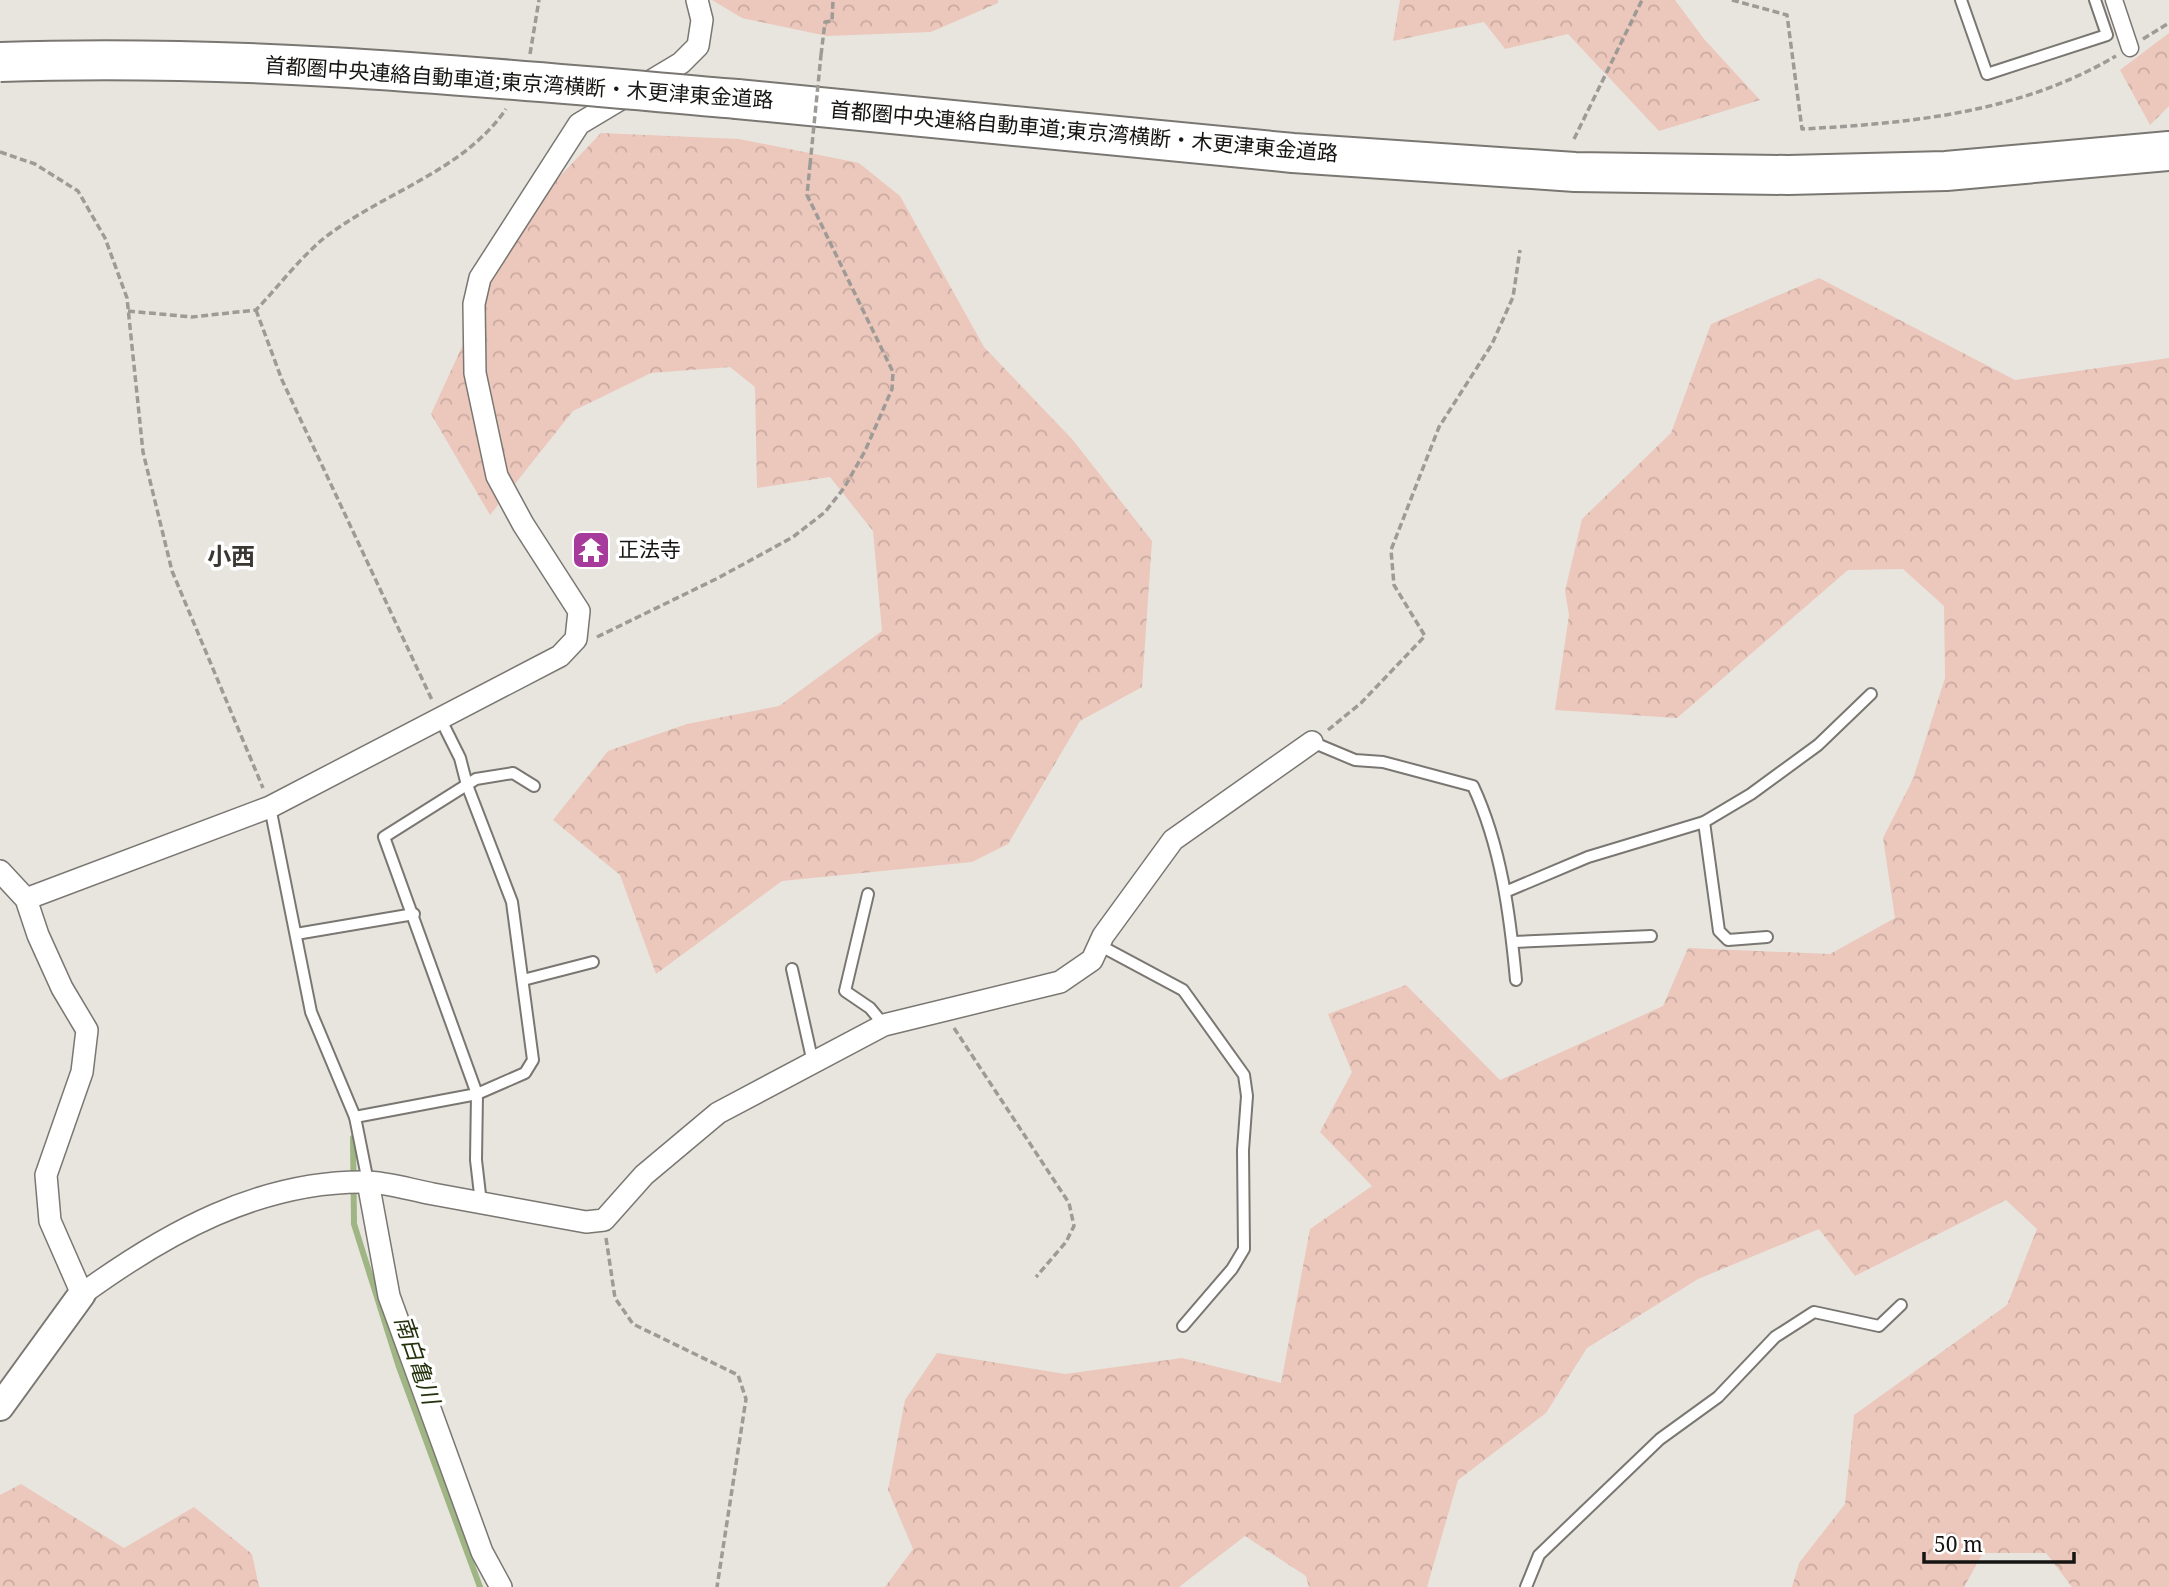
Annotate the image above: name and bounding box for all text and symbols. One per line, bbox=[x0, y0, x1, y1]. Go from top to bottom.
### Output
street label: 首都圏中央連絡自動車道;東京湾横断・木更津東金道路 bbox=[264, 50, 774, 114]
street label: 首都圏中央連絡自動車道;東京湾横断・木更津東金道路 bbox=[829, 95, 1339, 167]
temple icon: 正法寺 bbox=[570, 529, 612, 571]
place label: 正法寺 bbox=[618, 535, 681, 563]
district label: 小西 bbox=[207, 539, 255, 572]
water label: 南白亀川 bbox=[388, 1311, 449, 1411]
scale bar bbox=[1924, 1520, 2074, 1564]
text: 50 m bbox=[1934, 1530, 1983, 1558]

